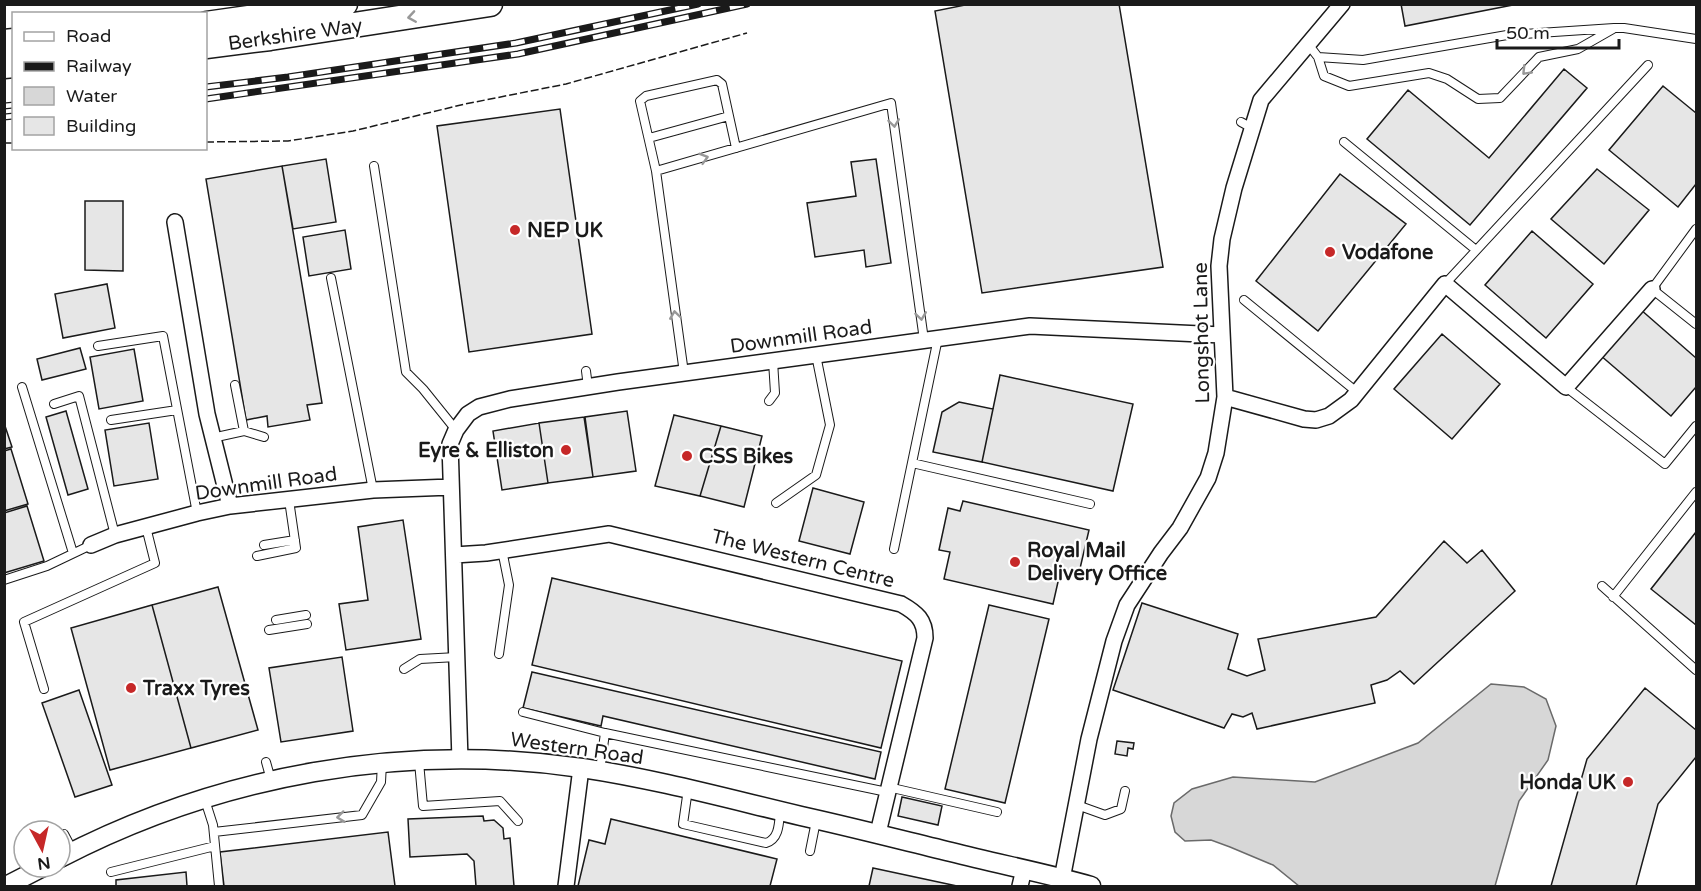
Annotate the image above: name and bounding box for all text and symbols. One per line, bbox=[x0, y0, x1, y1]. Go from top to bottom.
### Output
one-way arrow bbox=[407, 11, 417, 23]
legend bbox=[12, 12, 207, 150]
scale bar bbox=[1497, 12, 1618, 50]
street label: Berkshire Way bbox=[226, 14, 364, 56]
text: 50 m bbox=[1506, 22, 1550, 44]
text: Road bbox=[66, 25, 111, 47]
text: Railway bbox=[66, 55, 132, 77]
one-way arrow bbox=[1522, 63, 1533, 74]
text: Water bbox=[66, 85, 117, 107]
text: Building bbox=[66, 115, 136, 137]
one-way arrow bbox=[887, 118, 900, 127]
one-way arrow bbox=[698, 152, 708, 165]
place label: NEP UK bbox=[527, 219, 604, 243]
marker: NEP UK bbox=[508, 223, 522, 237]
place label: Vodafone bbox=[1342, 241, 1433, 265]
marker: Vodafone bbox=[1323, 245, 1337, 259]
street label: Longshot Lane bbox=[1189, 262, 1215, 404]
one-way arrow bbox=[670, 311, 682, 320]
one-way arrow bbox=[914, 311, 926, 321]
street label: Downmill Road bbox=[728, 315, 874, 359]
place label: Eyre & Elliston bbox=[418, 439, 554, 463]
marker: Eyre & Elliston bbox=[559, 443, 573, 457]
place label: CSS Bikes bbox=[699, 445, 793, 469]
marker: CSS Bikes bbox=[680, 449, 694, 463]
street label: Downmill Road bbox=[193, 462, 339, 506]
street label: The Western Centre bbox=[709, 525, 897, 593]
place label: Royal Mail Delivery Office bbox=[1027, 539, 1167, 586]
marker: Royal Mail Delivery Office bbox=[1008, 555, 1022, 569]
place label: Traxx Tyres bbox=[142, 677, 250, 701]
marker: Traxx Tyres bbox=[124, 681, 138, 695]
street label: Western Road bbox=[509, 728, 645, 770]
place label: Honda UK bbox=[1519, 771, 1617, 795]
marker: Honda UK bbox=[1621, 775, 1635, 789]
one-way arrow bbox=[337, 810, 346, 823]
north arrow bbox=[12, 819, 72, 879]
text: N bbox=[36, 852, 52, 874]

